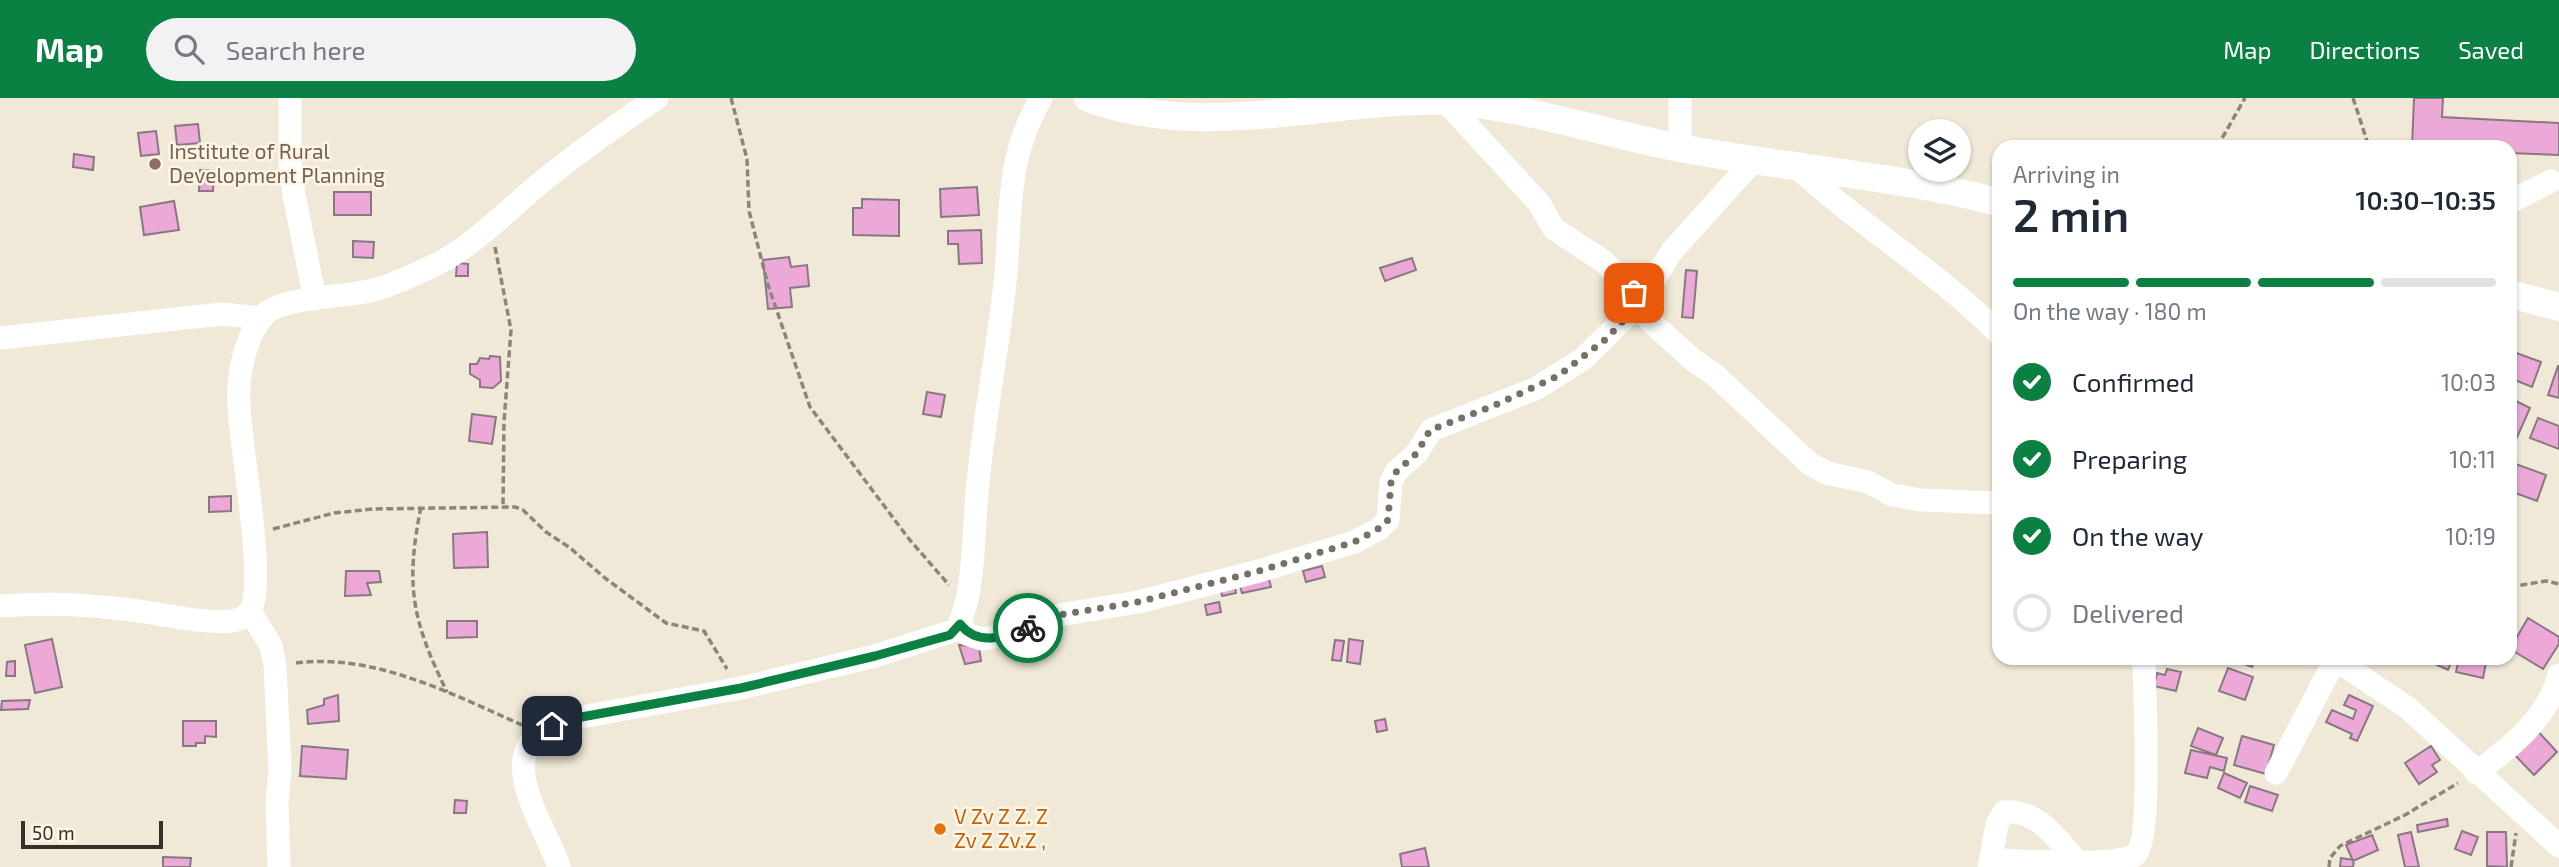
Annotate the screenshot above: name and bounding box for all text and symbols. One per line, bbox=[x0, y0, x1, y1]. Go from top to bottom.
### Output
search box bbox=[146, 18, 636, 81]
text: Map bbox=[35, 29, 104, 69]
icon: search bbox=[170, 30, 208, 68]
text: Search here bbox=[226, 34, 365, 65]
text: Map bbox=[2223, 35, 2271, 64]
text: Directions bbox=[2309, 35, 2420, 64]
text: Saved bbox=[2458, 35, 2524, 64]
map controls bbox=[1908, 119, 1971, 182]
button: layers bbox=[1908, 119, 1971, 182]
place label: Institute of Rural Development Planning bbox=[169, 138, 385, 187]
marker: Institute of Rural Development Planning bbox=[147, 156, 163, 172]
text: Arriving in bbox=[2013, 160, 2120, 188]
text: 10:30–10:35 bbox=[2356, 184, 2496, 215]
text: 2 min bbox=[2013, 186, 2129, 241]
pin bbox=[1604, 263, 1664, 323]
icon: bag bbox=[1615, 274, 1653, 312]
text: On the way · 180 m bbox=[2013, 297, 2207, 325]
icon: check bbox=[2013, 363, 2051, 401]
text: Confirmed bbox=[2072, 366, 2195, 397]
text: 10:03 bbox=[2441, 368, 2496, 396]
icon: check bbox=[2013, 440, 2051, 478]
text: Preparing bbox=[2072, 443, 2187, 474]
text: 10:11 bbox=[2449, 445, 2496, 473]
icon: check bbox=[2013, 517, 2051, 555]
text: On the way bbox=[2072, 520, 2203, 551]
text: 10:19 bbox=[2445, 522, 2496, 550]
courier bbox=[993, 593, 1063, 663]
text: Delivered bbox=[2072, 597, 2184, 628]
icon: bike bbox=[1009, 609, 1047, 647]
pin bbox=[522, 696, 582, 756]
icon: home bbox=[533, 707, 571, 745]
place label: V Zv Z Z. Z Zv Z Zv.Z , bbox=[954, 803, 1048, 852]
scale bar bbox=[21, 818, 163, 850]
text: 50 m bbox=[32, 821, 75, 844]
marker: V Zv Z Z. Z Zv Z Zv.Z , bbox=[932, 821, 948, 837]

